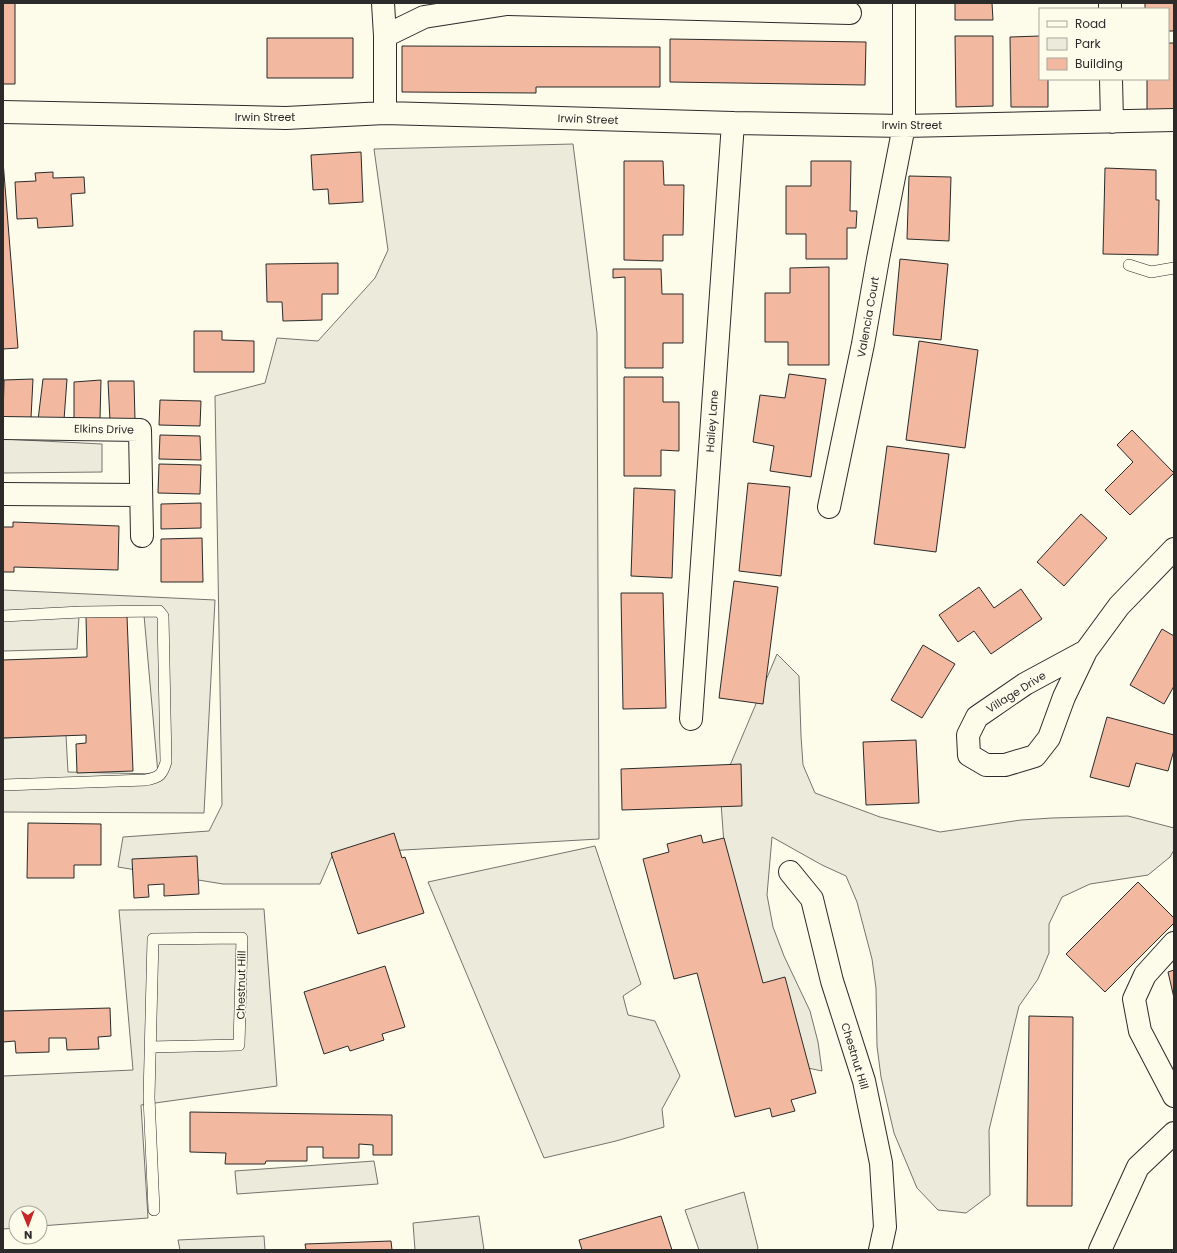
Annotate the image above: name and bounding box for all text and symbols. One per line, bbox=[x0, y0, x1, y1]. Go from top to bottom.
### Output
legend bbox=[1039, 8, 1169, 80]
text: Road bbox=[1075, 15, 1106, 32]
text: Park bbox=[1075, 35, 1102, 52]
text: Building bbox=[1075, 55, 1123, 72]
street label: Irwin Street bbox=[235, 109, 295, 125]
street label: Irwin Street bbox=[557, 110, 619, 128]
street label: Irwin Street bbox=[882, 117, 942, 133]
street label: Valencia Court bbox=[853, 275, 883, 359]
street label: Hailey Lane bbox=[702, 389, 722, 453]
street label: Elkins Drive bbox=[74, 420, 134, 438]
street label: Village Drive bbox=[983, 667, 1049, 717]
street label: Chestnut Hill bbox=[232, 950, 250, 1020]
street label: Chestnut Hill bbox=[837, 1021, 873, 1091]
north arrow bbox=[8, 1205, 48, 1245]
text: N bbox=[24, 1227, 32, 1243]

